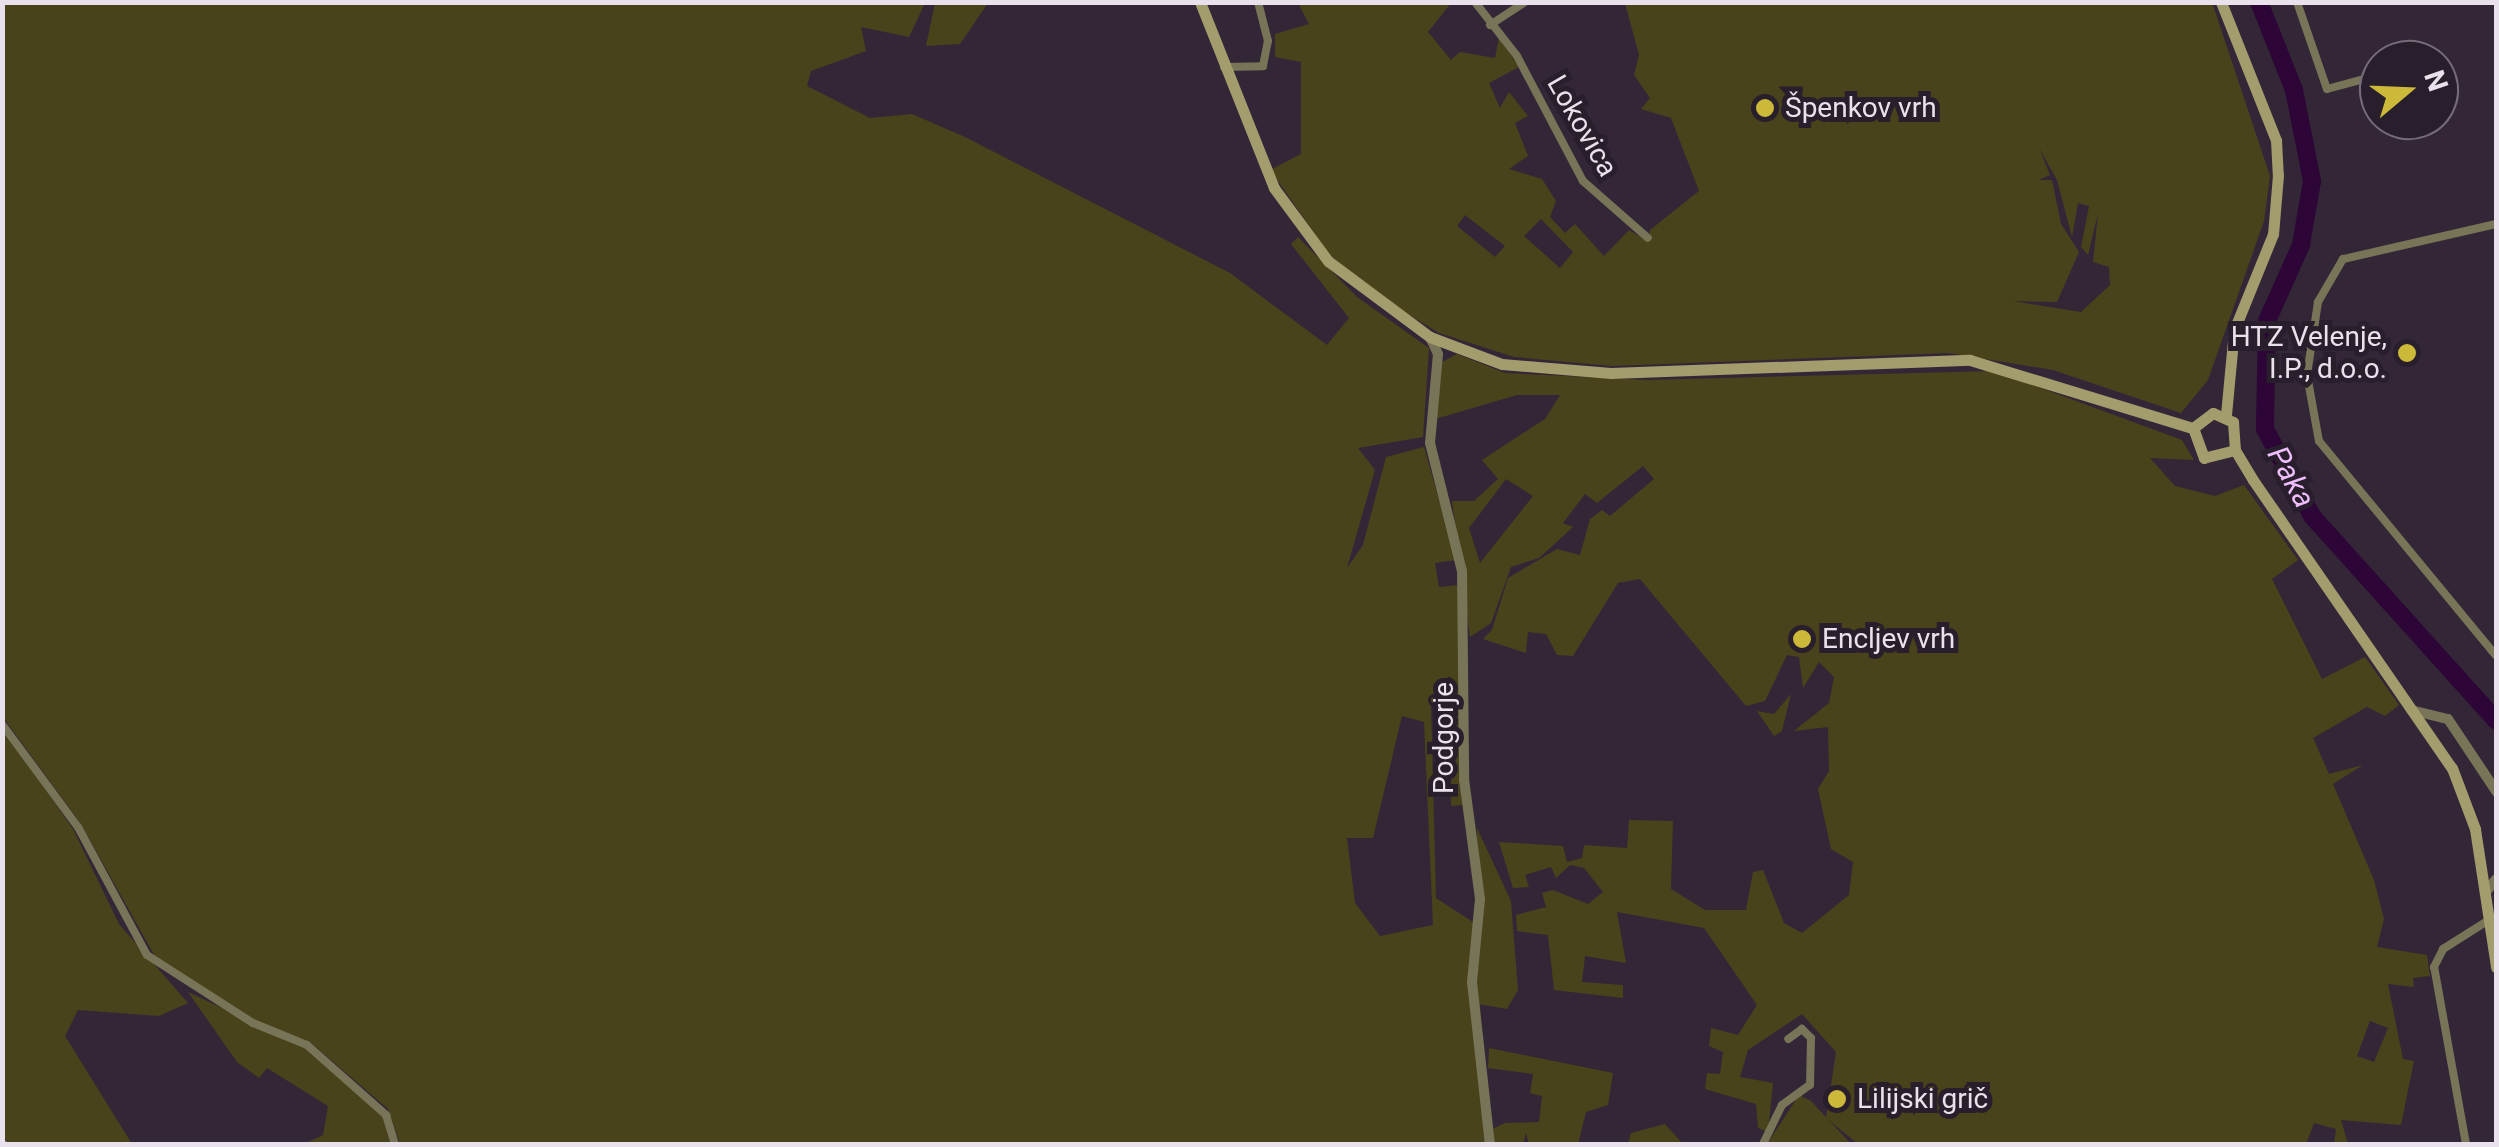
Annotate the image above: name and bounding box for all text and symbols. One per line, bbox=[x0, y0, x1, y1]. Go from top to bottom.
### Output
north arrow bbox=[2359, 40, 2459, 140]
text: N bbox=[2417, 66, 2455, 95]
street label: Lokovica bbox=[1540, 69, 1624, 183]
place label: Špenkov vrh bbox=[1785, 91, 1937, 125]
marker: Špenkov vrh bbox=[1754, 97, 1776, 119]
place label: HTZ Velenje, I.P., d.o.o. bbox=[2231, 320, 2387, 386]
marker: HTZ Velenje, I.P., d.o.o. bbox=[2396, 342, 2418, 364]
water label: Paka bbox=[2260, 440, 2322, 514]
place label: Encljev vrh bbox=[1822, 622, 1955, 656]
marker: Encljev vrh bbox=[1791, 628, 1813, 650]
street label: Podgorje bbox=[1427, 682, 1461, 794]
place label: Lilijski grič bbox=[1857, 1082, 1988, 1116]
marker: Lilijski grič bbox=[1826, 1088, 1848, 1110]

